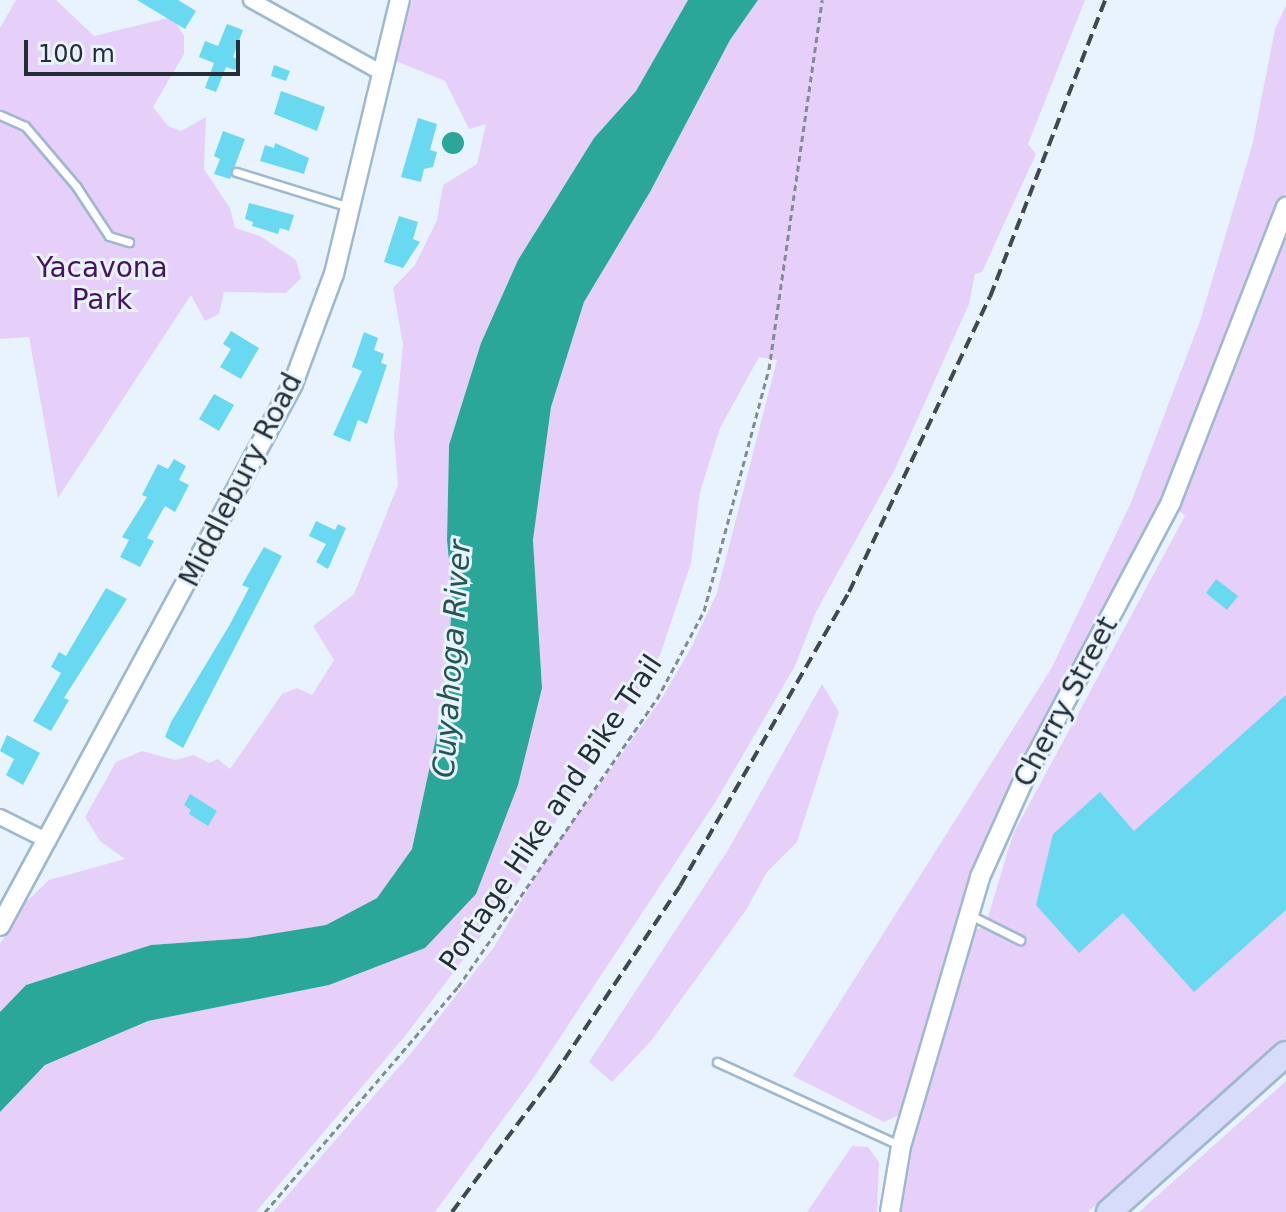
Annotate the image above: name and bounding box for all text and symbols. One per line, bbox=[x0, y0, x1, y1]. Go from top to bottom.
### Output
scale bar bbox=[28, 24, 244, 74]
text: 100 m bbox=[38, 40, 115, 68]
park label: Yacavona Park bbox=[36, 251, 168, 317]
street label: Middlebury Road bbox=[173, 368, 309, 592]
water label: Cuyahoga River bbox=[426, 539, 478, 779]
street label: Cherry Street bbox=[1007, 611, 1125, 793]
street label: Portage Hike and Bike Trail bbox=[433, 649, 669, 977]

